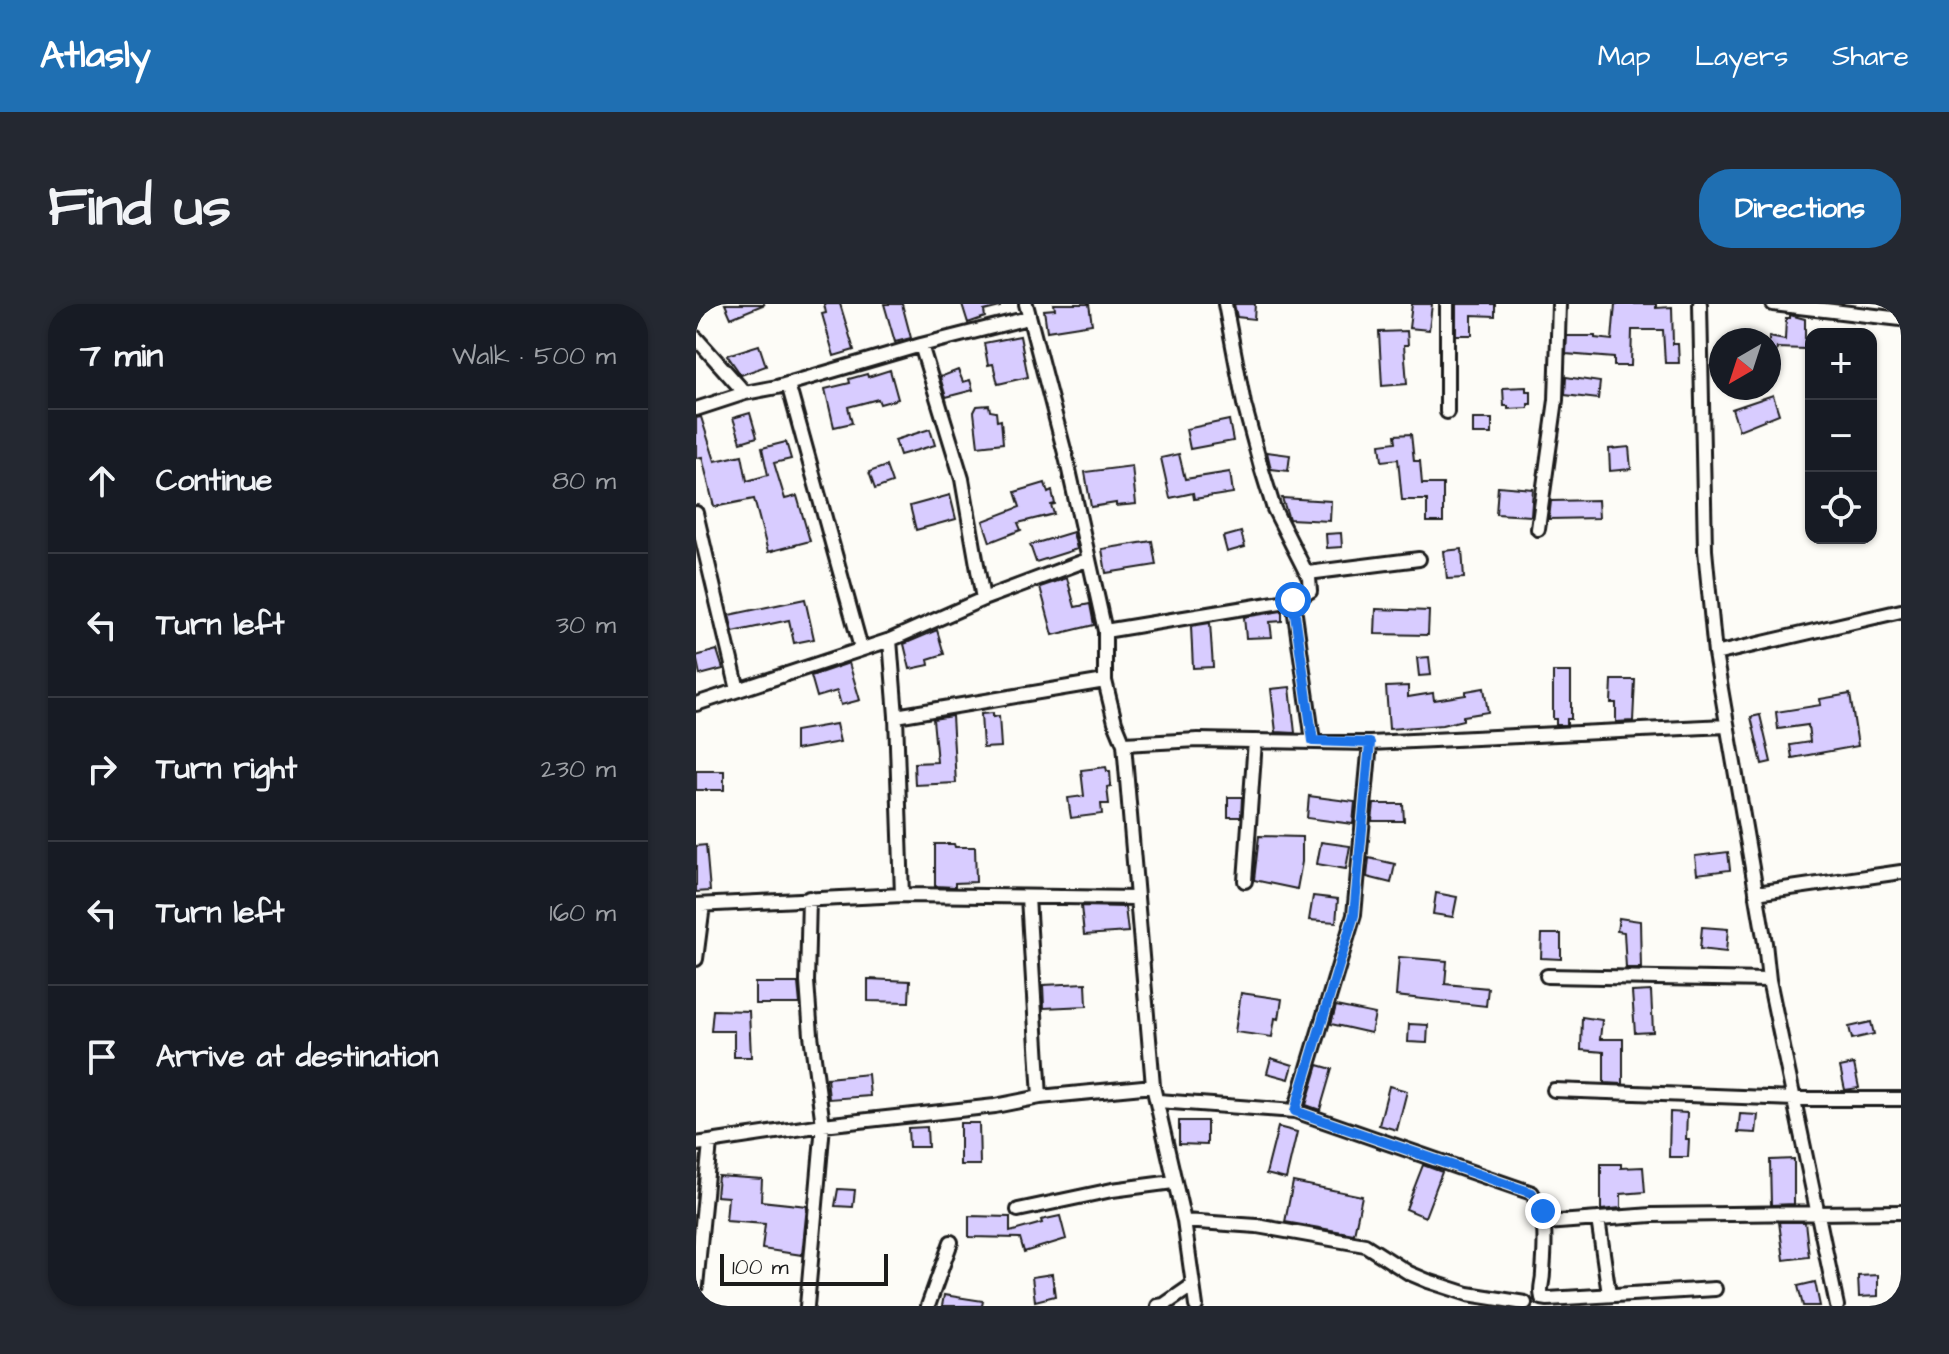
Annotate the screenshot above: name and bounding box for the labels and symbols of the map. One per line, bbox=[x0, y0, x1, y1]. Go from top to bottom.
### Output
north arrow bbox=[1709, 328, 1781, 400]
route start bbox=[1275, 582, 1311, 618]
route end bbox=[1525, 1193, 1561, 1229]
scale bar bbox=[720, 1250, 888, 1286]

